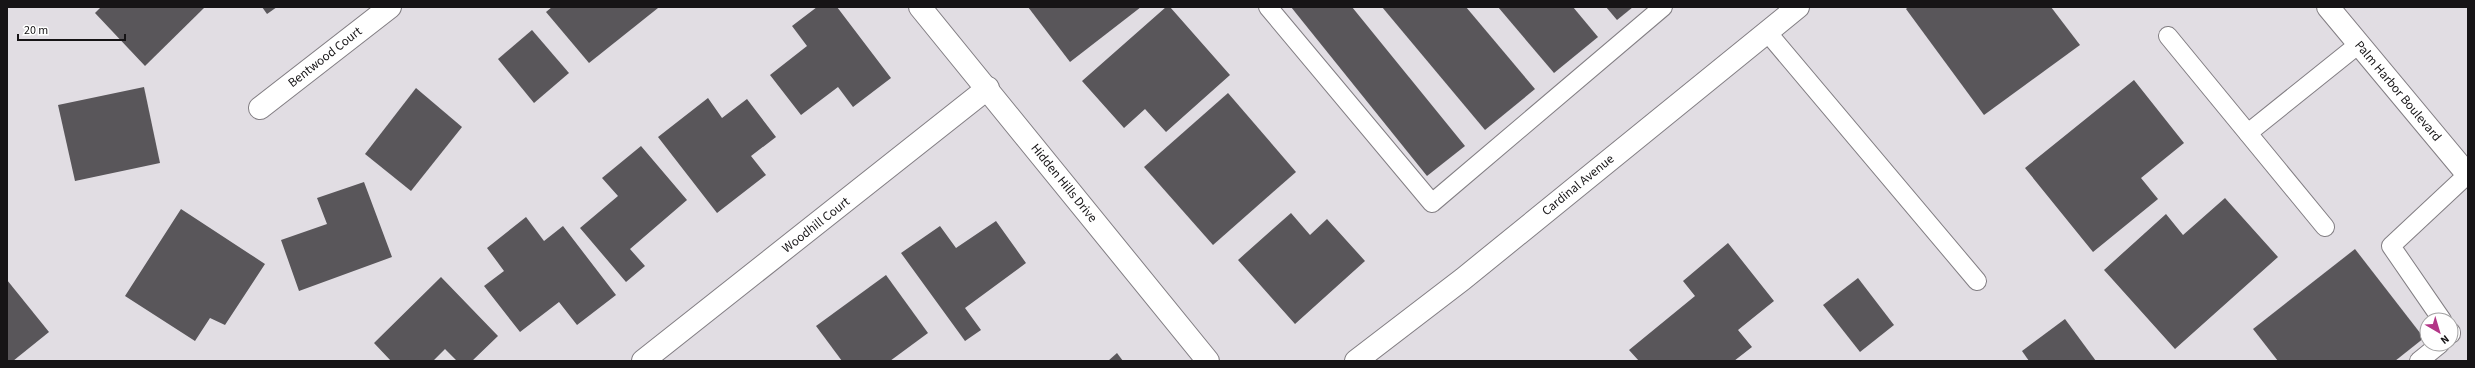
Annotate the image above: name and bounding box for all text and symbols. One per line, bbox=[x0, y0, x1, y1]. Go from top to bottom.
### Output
scale bar bbox=[18, 16, 125, 42]
text: 20 m bbox=[24, 22, 48, 39]
street label: Bentwood Court bbox=[284, 22, 366, 92]
street label: Palm Harbor Boulevard bbox=[2350, 37, 2446, 145]
street label: Hidden Hills Drive bbox=[1027, 140, 1101, 226]
street label: Cardinal Avenue bbox=[1538, 150, 1618, 220]
street label: Woodhill Court bbox=[778, 192, 854, 257]
north arrow bbox=[2419, 312, 2459, 352]
text: N bbox=[2437, 331, 2452, 348]

